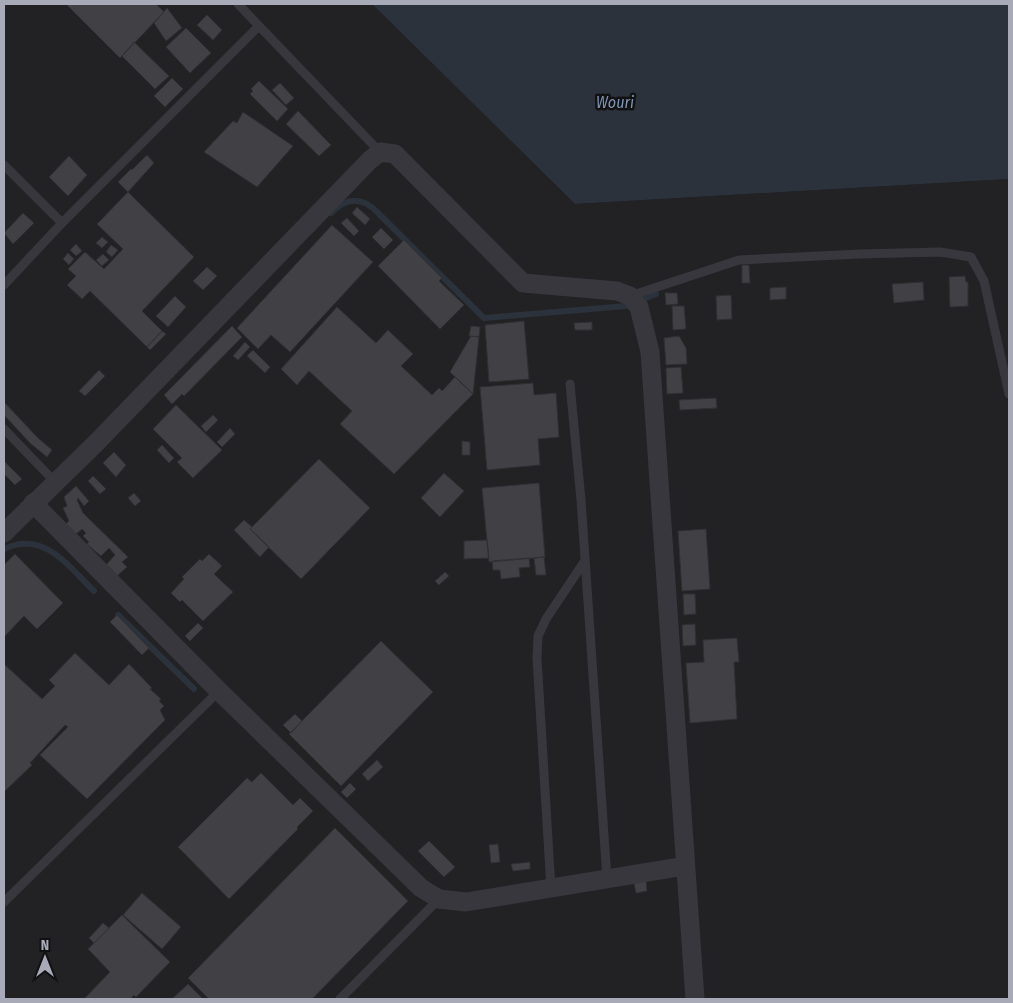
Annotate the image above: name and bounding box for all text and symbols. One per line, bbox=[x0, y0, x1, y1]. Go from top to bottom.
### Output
water label: Wouri bbox=[596, 93, 634, 112]
north arrow bbox=[20, 933, 70, 983]
text: N bbox=[41, 937, 49, 954]

